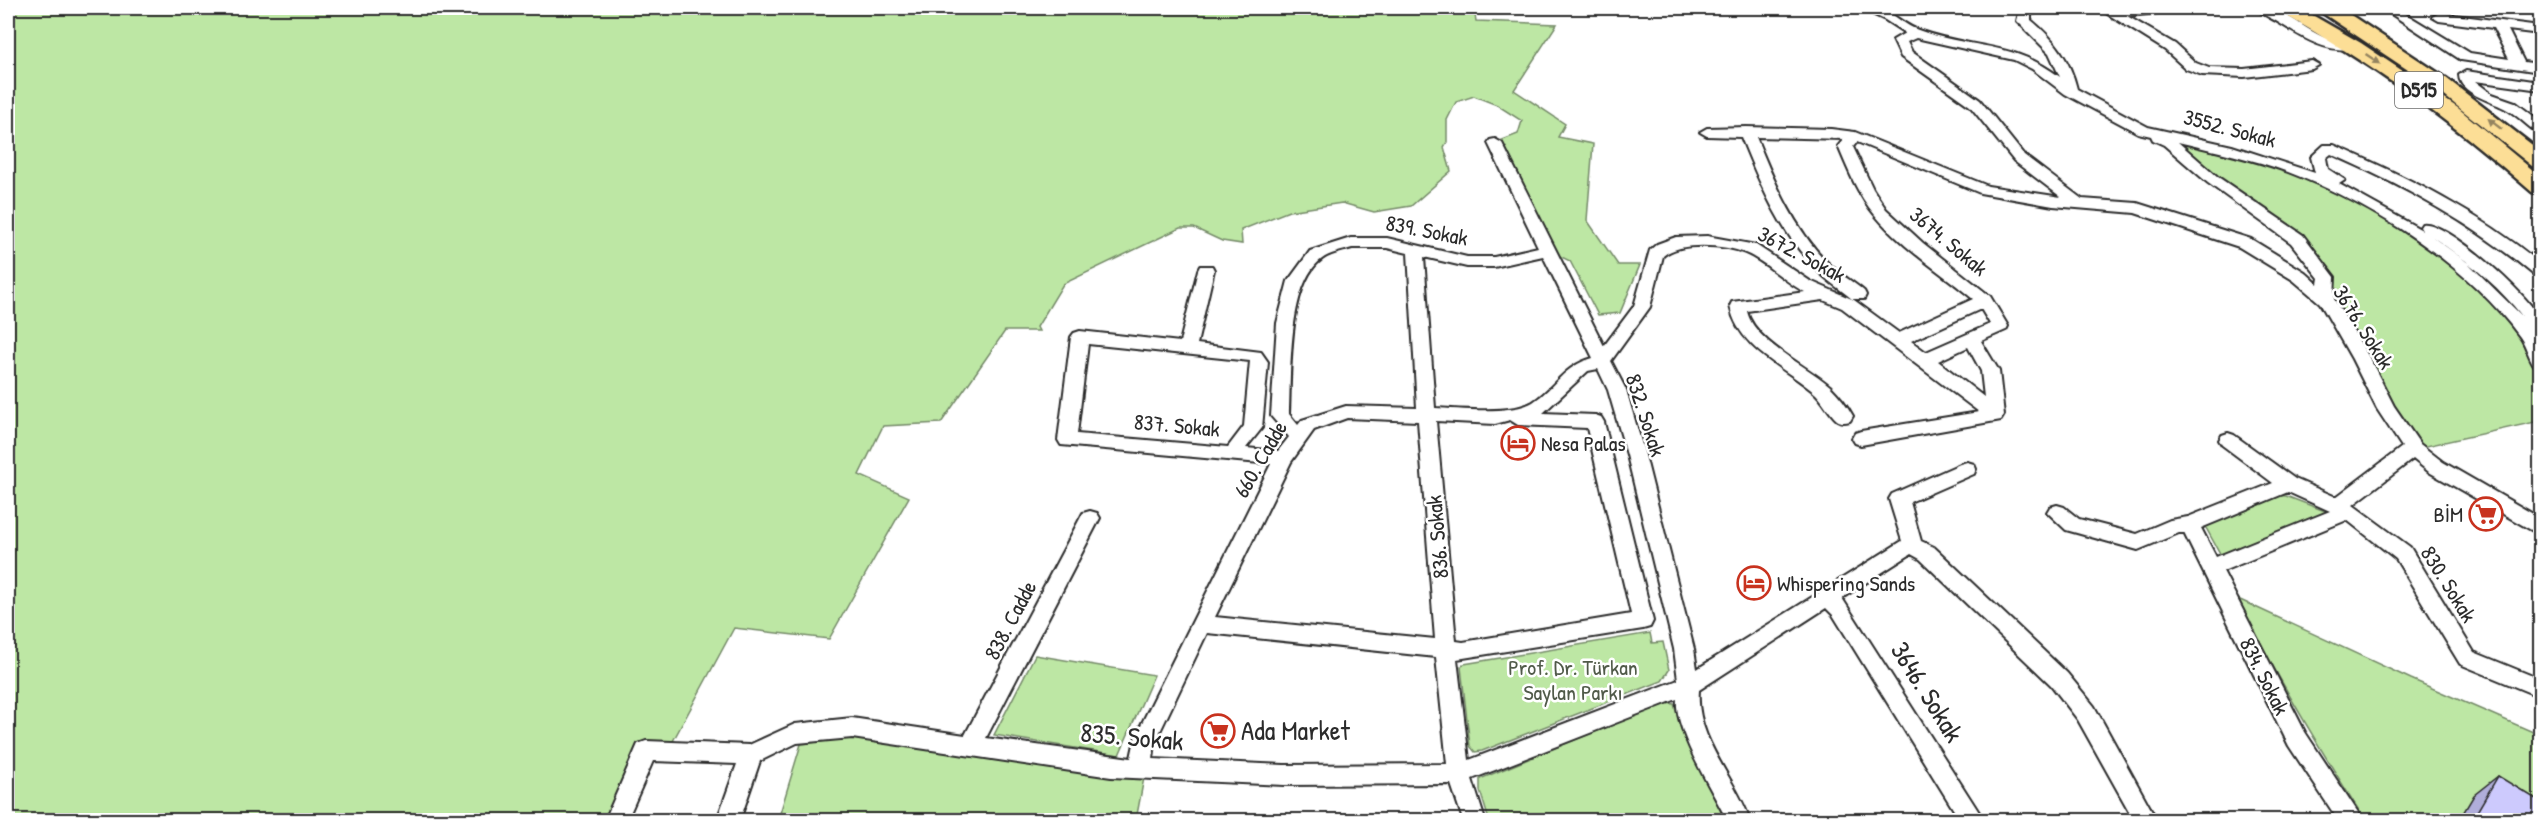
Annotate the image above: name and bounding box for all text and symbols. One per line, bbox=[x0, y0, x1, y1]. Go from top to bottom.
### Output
one-way arrow bbox=[2365, 53, 2381, 65]
road number: D515 bbox=[2395, 72, 2443, 108]
street label: 3552. Sokak bbox=[2181, 101, 2279, 155]
one-way arrow bbox=[2487, 118, 2503, 131]
street label: 3674. Sokak bbox=[1904, 199, 1994, 283]
street label: 839. Sokak bbox=[1383, 207, 1471, 253]
street label: 3672. Sokak bbox=[1753, 218, 1851, 290]
street label: 3676. Sokak bbox=[2326, 279, 2402, 375]
street label: 832. Sokak bbox=[1619, 370, 1673, 460]
street label: 837. Sokak bbox=[1133, 406, 1221, 444]
street label: 660. Cadde bbox=[1226, 415, 1294, 503]
hotel icon: Nesa Palas bbox=[1500, 425, 1536, 461]
place label: Nesa Palas bbox=[1541, 428, 1626, 458]
street label: 836. Sokak bbox=[1418, 494, 1456, 580]
supermarket icon: BİM bbox=[2468, 496, 2504, 532]
place label: BİM bbox=[2434, 499, 2463, 529]
street label: 830. Sokak bbox=[2414, 540, 2484, 628]
hotel icon: Whispering Sands bbox=[1736, 565, 1772, 601]
place label: Whispering Sands bbox=[1777, 568, 1915, 598]
street label: 838. Cadde bbox=[977, 575, 1043, 665]
street label: 834. Sokak bbox=[2233, 632, 2297, 720]
street label: 3646. Sokak bbox=[1883, 634, 1973, 749]
park label: Prof. Dr. Türkan Saylan Parkı bbox=[1508, 652, 1638, 707]
place label: Ada Market bbox=[1241, 712, 1350, 748]
supermarket icon: Ada Market bbox=[1200, 713, 1236, 749]
street label: 835. Sokak bbox=[1079, 714, 1185, 758]

